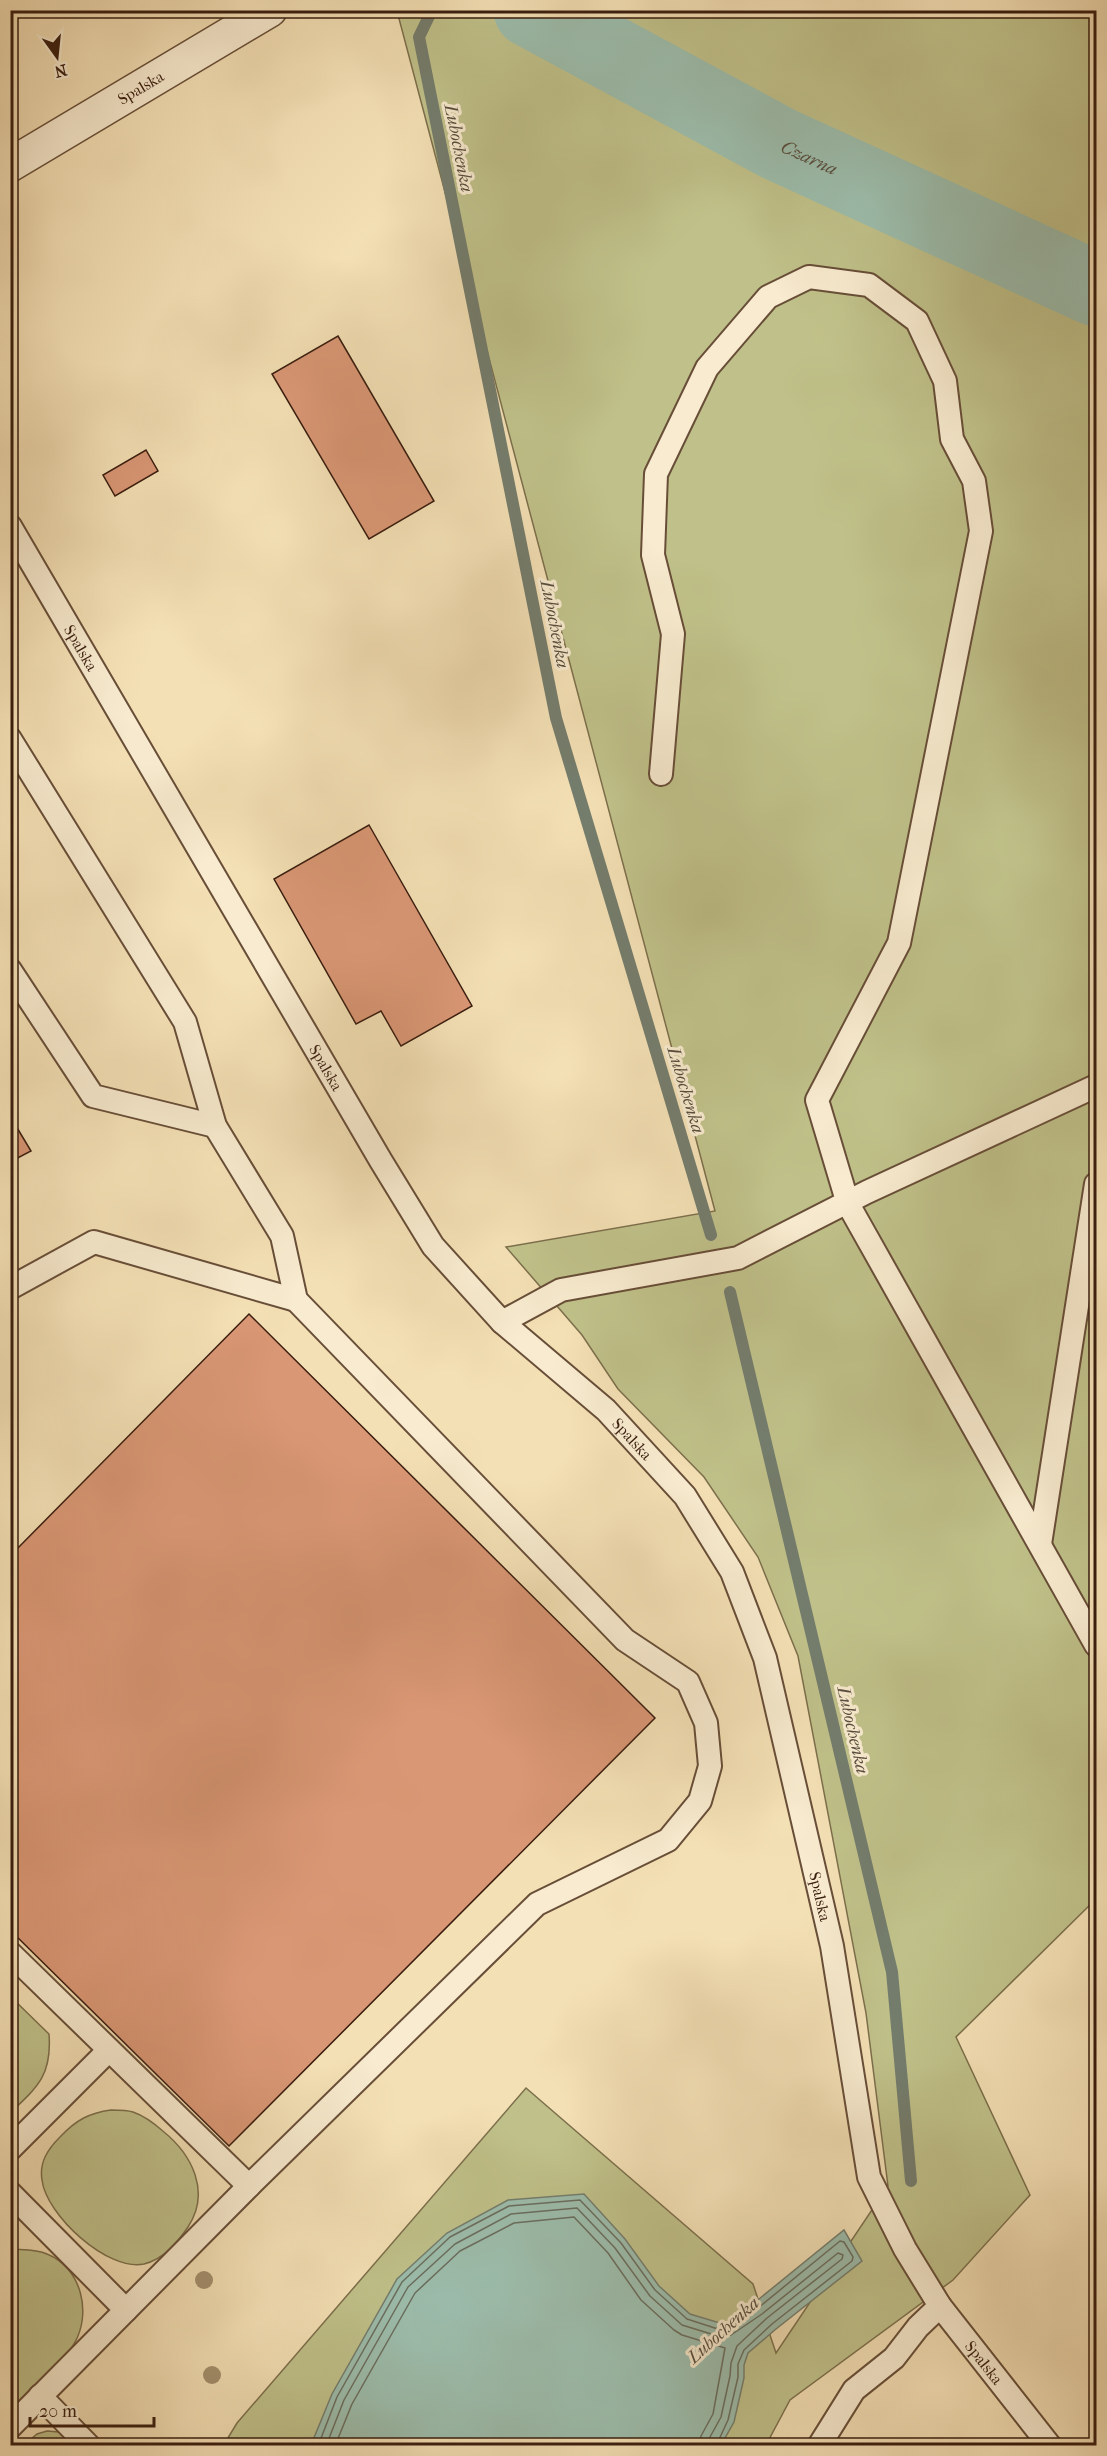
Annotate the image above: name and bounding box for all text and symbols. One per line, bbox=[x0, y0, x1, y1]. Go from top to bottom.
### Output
north arrow bbox=[27, 27, 87, 87]
text: N bbox=[52, 60, 69, 82]
street label: Spalska bbox=[114, 66, 168, 109]
water label: Lubochenka bbox=[439, 100, 477, 194]
water label: Czarna bbox=[778, 136, 840, 180]
water label: Lubochenka bbox=[535, 576, 573, 670]
street label: Spalska bbox=[60, 621, 102, 675]
street label: Spalska bbox=[305, 1041, 347, 1095]
water label: Lubochenka bbox=[662, 1043, 709, 1136]
street label: Spalska bbox=[608, 1414, 656, 1464]
water label: Lubochenka bbox=[832, 1682, 873, 1776]
street label: Spalska bbox=[805, 1870, 835, 1924]
water label: Lubochenka bbox=[682, 2293, 763, 2369]
street label: Spalska bbox=[961, 2337, 1007, 2389]
scale bar bbox=[30, 2390, 154, 2428]
text: 20 m bbox=[39, 2401, 77, 2422]

